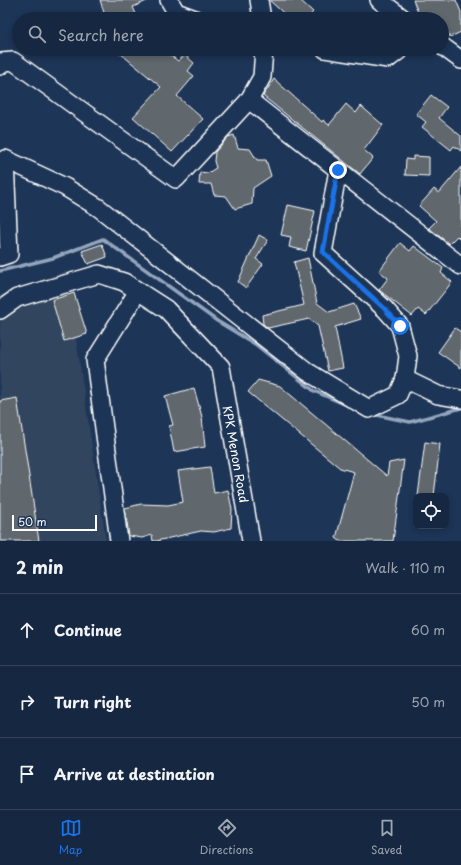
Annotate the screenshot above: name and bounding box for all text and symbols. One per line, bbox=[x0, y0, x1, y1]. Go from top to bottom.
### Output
search box bbox=[12, 12, 449, 56]
icon: search bbox=[26, 23, 48, 45]
text: Search here bbox=[58, 23, 144, 46]
route end bbox=[329, 161, 347, 179]
route start bbox=[391, 317, 409, 335]
street label: KPK Menon Road bbox=[219, 404, 253, 504]
map controls bbox=[413, 493, 449, 529]
button: locate bbox=[413, 493, 449, 529]
scale bar bbox=[12, 513, 97, 532]
text: 50 m bbox=[18, 513, 47, 530]
text: 2 min bbox=[16, 554, 63, 580]
text: Walk · 110 m bbox=[366, 558, 445, 577]
text: Continue bbox=[54, 618, 122, 641]
icon: ahead bbox=[16, 619, 38, 641]
text: 60 m bbox=[411, 620, 445, 639]
text: Turn right bbox=[54, 690, 131, 713]
icon: right bbox=[16, 691, 38, 713]
text: 50 m bbox=[411, 692, 445, 711]
text: Arrive at destination bbox=[54, 762, 215, 785]
icon: arrive bbox=[16, 763, 38, 785]
tab: Map bbox=[59, 817, 82, 858]
tab: Directions bbox=[200, 817, 253, 858]
tab: Saved bbox=[371, 817, 402, 858]

